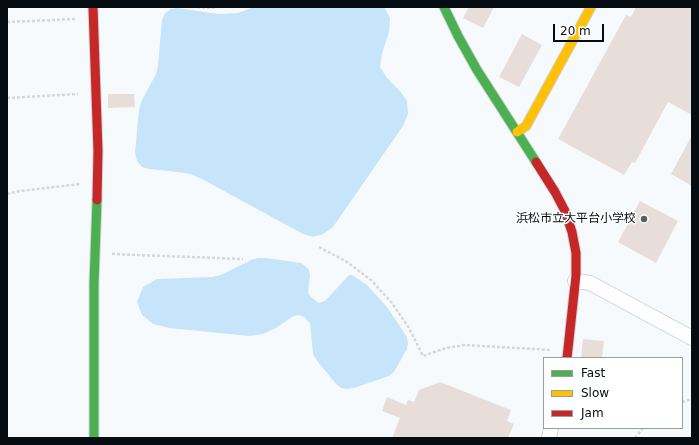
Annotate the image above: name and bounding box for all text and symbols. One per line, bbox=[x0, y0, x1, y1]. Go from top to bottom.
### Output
scale bar bbox=[555, 16, 606, 42]
text: 20 m bbox=[560, 24, 591, 38]
place label: 浜松市立大平台小学校 bbox=[516, 212, 636, 226]
marker: 浜松市立大平台小学校 bbox=[639, 214, 649, 224]
legend bbox=[543, 357, 683, 429]
text: Fast bbox=[581, 366, 605, 380]
text: Slow bbox=[581, 386, 609, 400]
text: Jam bbox=[581, 406, 604, 420]

